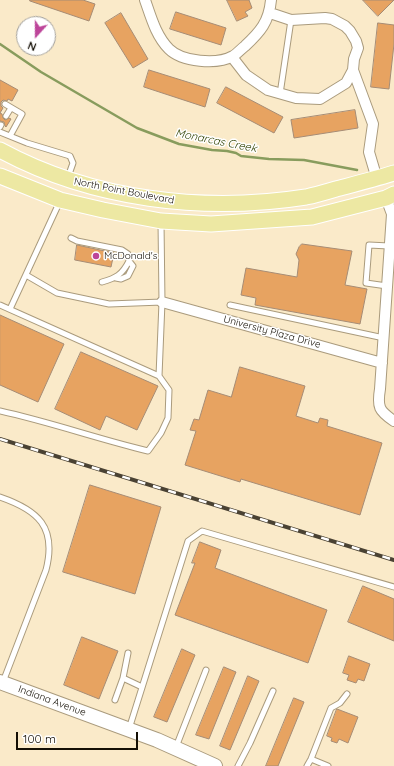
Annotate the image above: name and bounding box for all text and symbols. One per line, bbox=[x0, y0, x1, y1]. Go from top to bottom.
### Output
north arrow bbox=[16, 16, 56, 56]
text: N bbox=[26, 38, 38, 54]
water label: Monarcas Creek bbox=[174, 127, 258, 155]
street label: North Point Boulevard bbox=[73, 175, 175, 207]
place label: McDonald's bbox=[104, 250, 157, 262]
marker: McDonald's bbox=[91, 251, 101, 261]
street label: University Plaza Drive bbox=[222, 313, 322, 351]
street label: Indiana Avenue bbox=[16, 683, 88, 719]
scale bar bbox=[18, 724, 140, 750]
text: 100 m bbox=[23, 731, 56, 746]

